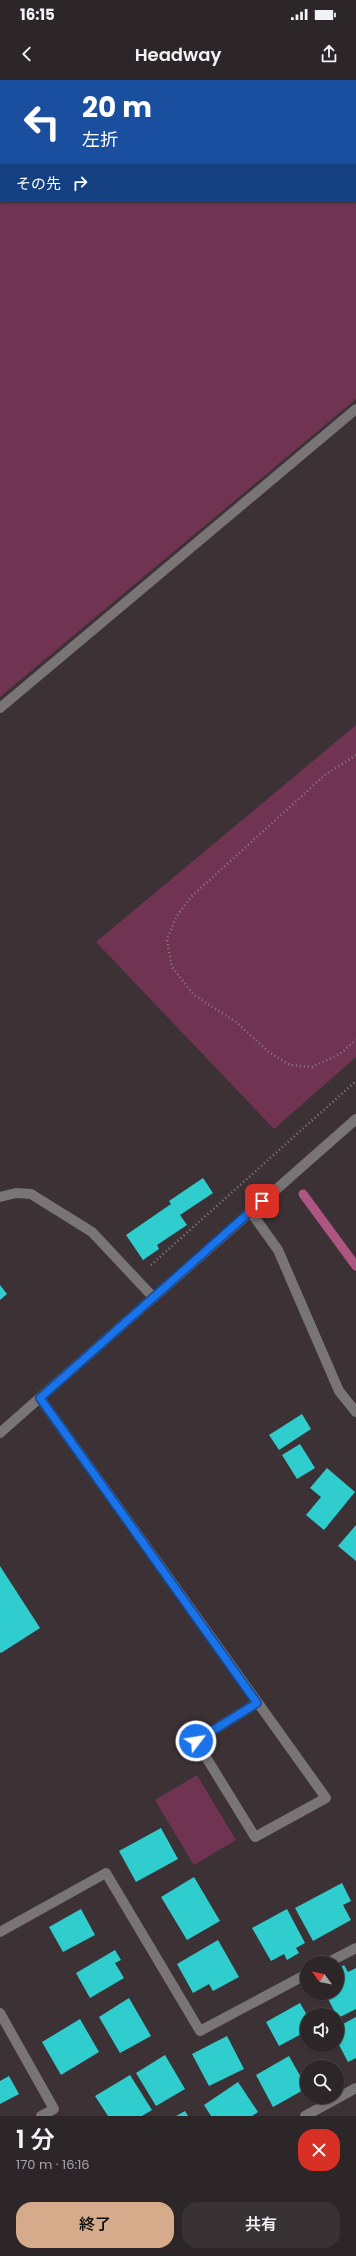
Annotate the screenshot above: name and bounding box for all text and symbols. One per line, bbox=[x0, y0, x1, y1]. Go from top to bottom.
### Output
text: 16:15 bbox=[20, 4, 55, 25]
text: Headway bbox=[135, 42, 221, 67]
icon: back bbox=[16, 43, 38, 65]
icon: share bbox=[318, 43, 340, 65]
text: 20 m bbox=[82, 88, 152, 127]
icon: left bbox=[16, 96, 68, 148]
text: 左折 bbox=[82, 127, 118, 152]
icon: right bbox=[69, 172, 91, 194]
text: その先 bbox=[16, 173, 61, 194]
pin bbox=[245, 1184, 279, 1218]
icon: arrive bbox=[251, 1190, 273, 1212]
position arrow bbox=[175, 1720, 217, 1762]
north arrow bbox=[300, 1956, 344, 2000]
map controls bbox=[300, 1956, 344, 2104]
button: sound bbox=[300, 2008, 344, 2052]
button: search bbox=[300, 2060, 344, 2104]
text: 1 分 bbox=[16, 2123, 54, 2156]
button: close bbox=[298, 2129, 340, 2171]
text: 170 m · 16:16 bbox=[16, 2155, 90, 2174]
button: 終了 bbox=[16, 2202, 174, 2248]
button: 共有 bbox=[182, 2202, 340, 2248]

